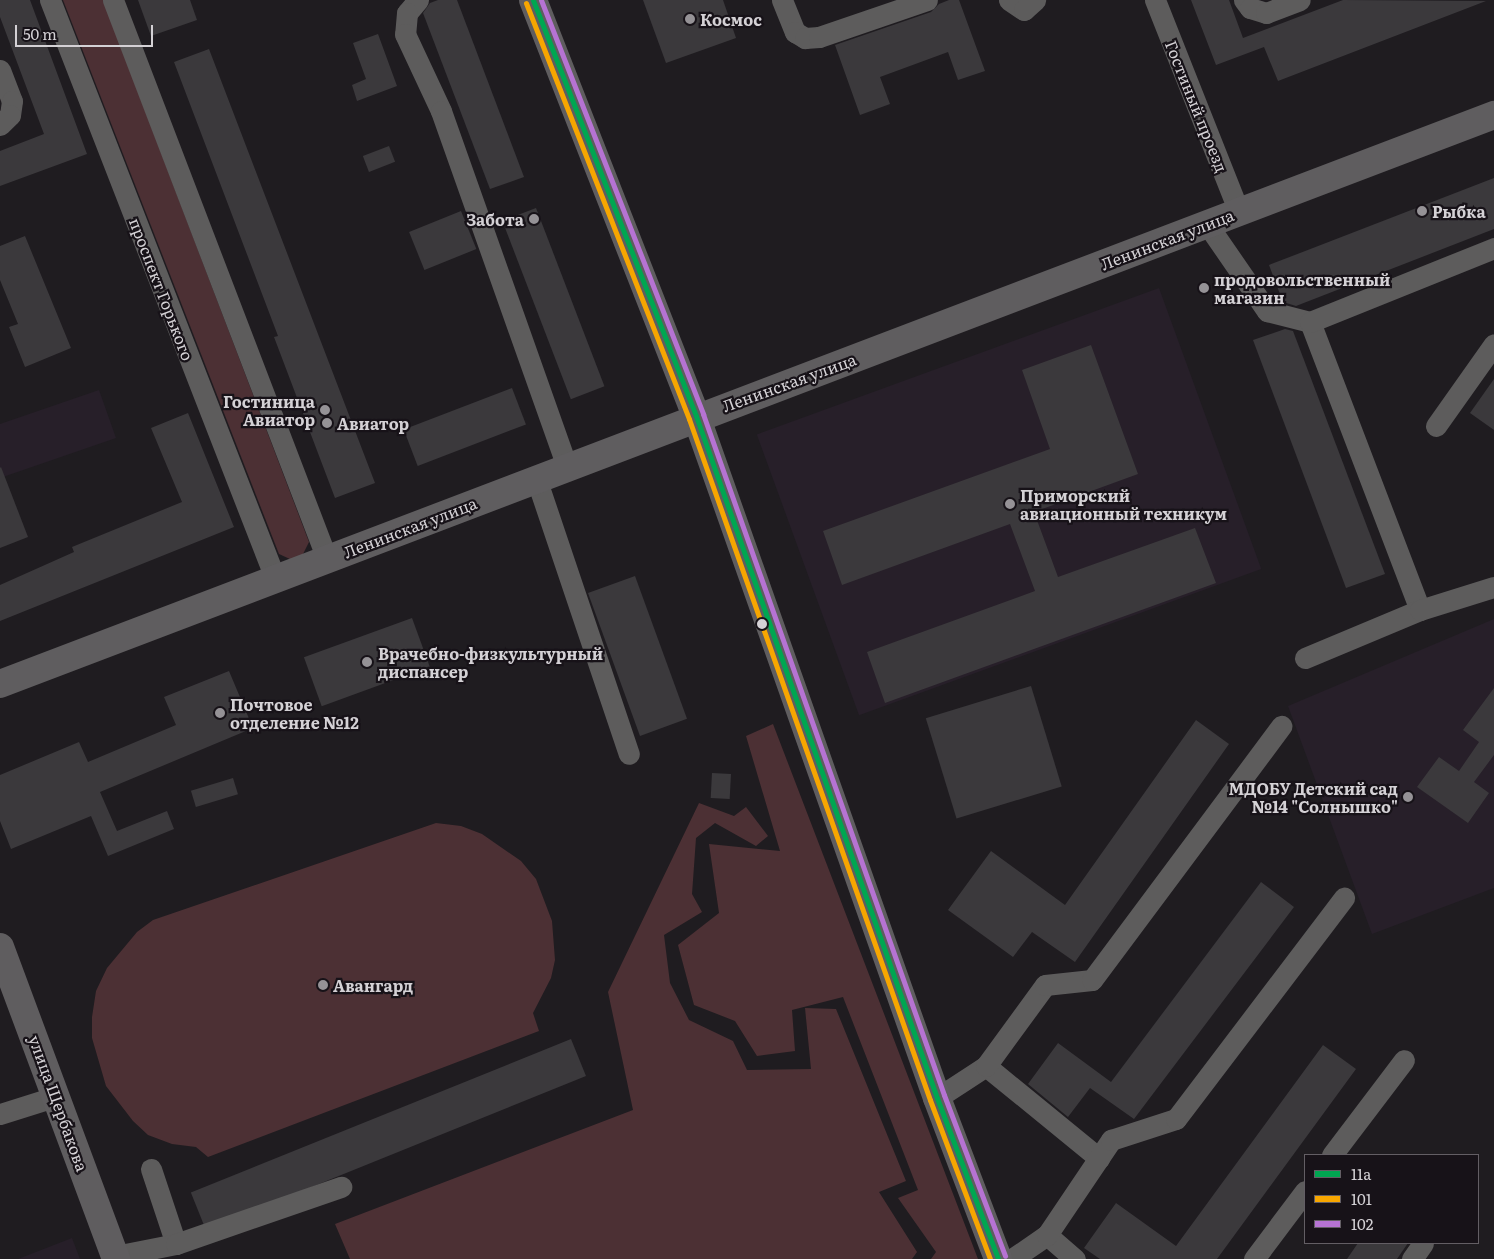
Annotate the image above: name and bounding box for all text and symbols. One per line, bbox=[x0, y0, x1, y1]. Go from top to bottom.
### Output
place label: Космос bbox=[700, 9, 762, 29]
marker: Космос bbox=[684, 13, 696, 25]
scale bar bbox=[18, 15, 155, 47]
text: 50 m bbox=[23, 22, 57, 45]
street label: Гостиный проезд bbox=[1162, 37, 1232, 175]
place label: Рыбка bbox=[1432, 201, 1486, 221]
street label: Ленинская улица bbox=[1098, 205, 1236, 273]
marker: Рыбка bbox=[1416, 205, 1428, 217]
place label: Забота bbox=[466, 209, 524, 229]
marker: Забота bbox=[528, 213, 540, 225]
street label: проспект Горького bbox=[126, 215, 198, 363]
place label: продовольственный магазин bbox=[1214, 269, 1390, 307]
marker: продовольственный магазин bbox=[1198, 282, 1210, 294]
street label: Ленинская улица bbox=[719, 349, 859, 415]
place label: Гостиница Авиатор bbox=[223, 391, 315, 429]
marker: Гостиница Авиатор bbox=[319, 404, 331, 416]
place label: Авиатор bbox=[337, 413, 409, 433]
marker: Авиатор bbox=[321, 417, 333, 429]
place label: Приморский авиационный техникум bbox=[1020, 485, 1227, 523]
street label: Ленинская улица bbox=[341, 493, 479, 561]
marker: Приморский авиационный техникум bbox=[1004, 498, 1016, 510]
unlabelled marker bbox=[757, 619, 767, 629]
place label: Врачебно-физкультурный диспансер bbox=[378, 643, 603, 681]
marker: Врачебно-физкультурный диспансер bbox=[360, 655, 374, 669]
place label: Почтовое отделение №12 bbox=[230, 694, 359, 732]
marker: Почтовое отделение №12 bbox=[214, 707, 226, 719]
place label: МДОБУ Детский сад №14 "Солнышко" bbox=[1228, 778, 1398, 816]
marker: МДОБУ Детский сад №14 "Солнышко" bbox=[1402, 791, 1414, 803]
place label: Авангард bbox=[333, 975, 413, 995]
marker: Авангард bbox=[317, 979, 329, 991]
street label: улица Щербакова bbox=[25, 1032, 93, 1174]
legend bbox=[1304, 1154, 1479, 1244]
text: 11а bbox=[1351, 1162, 1371, 1185]
text: 101 bbox=[1351, 1187, 1372, 1210]
text: 102 bbox=[1351, 1212, 1373, 1235]

